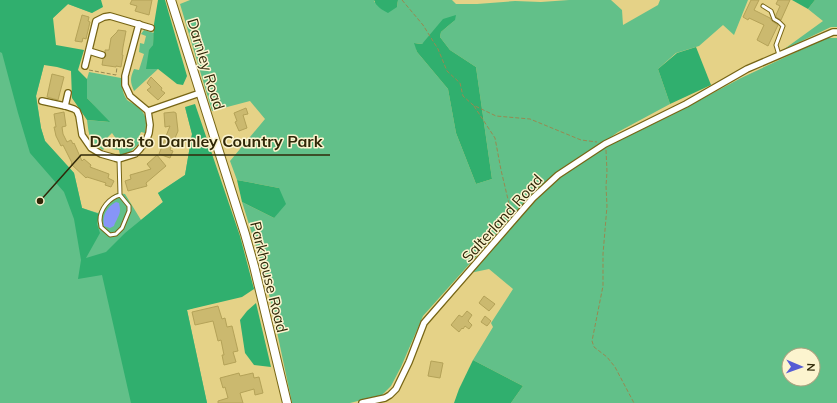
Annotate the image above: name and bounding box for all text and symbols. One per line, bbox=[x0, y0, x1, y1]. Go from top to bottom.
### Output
street label: Darnley Road bbox=[183, 16, 229, 112]
callout: Dams to Darnley Country Park bbox=[81, 127, 330, 155]
text: Dams to Darnley Country Park bbox=[90, 131, 324, 151]
street label: Salterland Road bbox=[458, 170, 546, 266]
street label: Parkhouse Road bbox=[246, 219, 292, 335]
north arrow bbox=[781, 347, 821, 387]
text: N bbox=[804, 363, 818, 372]

